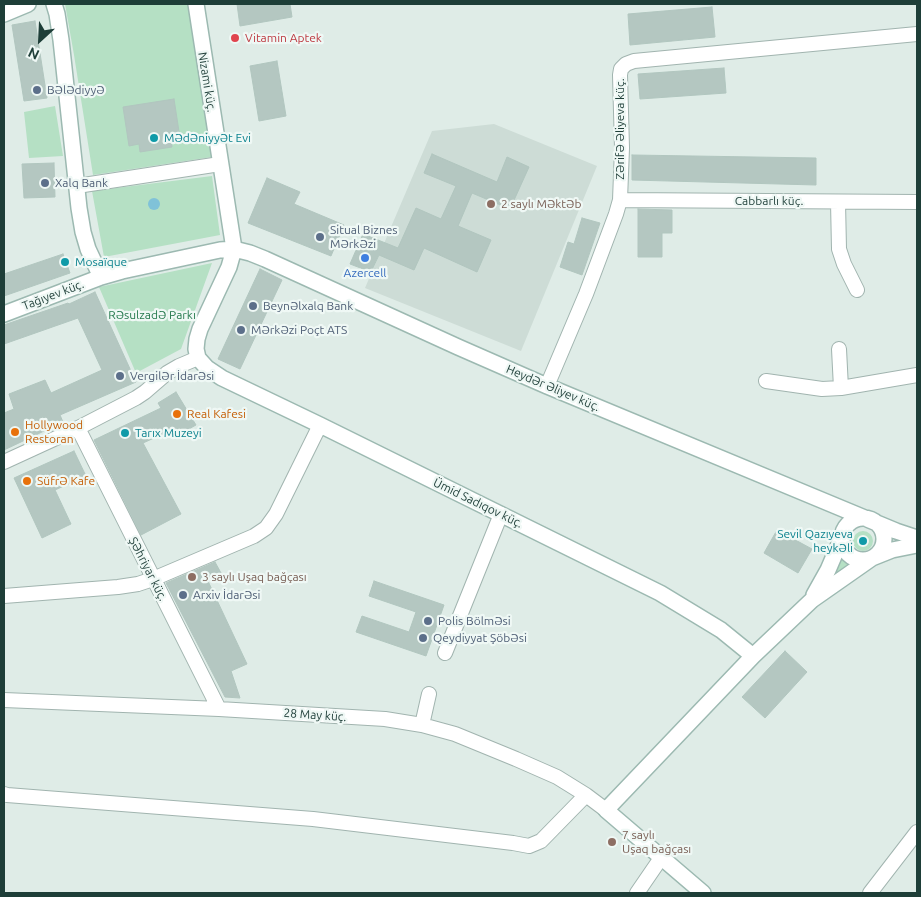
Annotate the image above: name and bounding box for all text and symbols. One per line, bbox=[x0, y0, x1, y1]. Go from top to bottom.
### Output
north arrow bbox=[15, 15, 65, 65]
place label: Vitamin Aptek bbox=[245, 31, 322, 45]
marker: Vitamin Aptek bbox=[229, 32, 241, 44]
text: N bbox=[26, 44, 42, 63]
street label: Nizami küç. bbox=[195, 51, 219, 113]
street label: Zərifə Əliyeva küç. bbox=[613, 78, 627, 180]
place label: Bələdiyyə bbox=[47, 83, 105, 97]
marker: Bələdiyyə bbox=[31, 84, 43, 96]
place label: Mədəniyyət Evi bbox=[164, 131, 251, 145]
marker: Mədəniyyət Evi bbox=[148, 132, 160, 144]
place label: Xalq Bank bbox=[55, 176, 108, 190]
marker: Xalq Bank bbox=[39, 177, 51, 189]
street label: Cabbarlı küç. bbox=[735, 194, 803, 208]
place label: 2 saylı Məktəb bbox=[501, 197, 581, 211]
marker: 2 saylı Məktəb bbox=[485, 198, 497, 210]
place label: Situal Biznes Mərkəzi bbox=[330, 223, 398, 251]
marker: Situal Biznes Mərkəzi bbox=[314, 231, 326, 243]
marker: Azercell bbox=[359, 252, 371, 264]
place label: Mosaïque bbox=[75, 255, 127, 269]
marker: Mosaïque bbox=[59, 256, 71, 268]
place label: Azercell bbox=[343, 266, 387, 280]
street label: Tağıyev küç. bbox=[20, 277, 86, 313]
place label: Beynəlxalq Bank bbox=[263, 299, 353, 313]
marker: Beynəlxalq Bank bbox=[247, 300, 259, 312]
park label: Rəsulzadə Parkı bbox=[108, 308, 196, 322]
place label: Mərkəzi Poçt ATS bbox=[251, 323, 347, 337]
marker: Mərkəzi Poçt ATS bbox=[235, 324, 247, 336]
street label: Heydər Əliyev küç. bbox=[504, 362, 602, 414]
place label: Vergilər İdarəsi bbox=[130, 369, 214, 383]
marker: Vergilər İdarəsi bbox=[114, 370, 126, 382]
place label: Real Kafesi bbox=[187, 407, 246, 421]
marker: Real Kafesi bbox=[171, 408, 183, 420]
place label: Hollywood Restoran bbox=[25, 418, 83, 446]
marker: Hollywood Restoran bbox=[9, 426, 21, 438]
place label: Tarıx Muzeyi bbox=[135, 426, 202, 440]
marker: Tarıx Muzeyi bbox=[119, 427, 131, 439]
place label: Süfrə Kafe bbox=[37, 474, 95, 488]
marker: Süfrə Kafe bbox=[21, 475, 33, 487]
street label: Ümid Sadıqov küç. bbox=[431, 475, 525, 531]
place label: Sevil Qazıyeva heykəli bbox=[777, 527, 853, 555]
street label: Şəhriyar küç. bbox=[126, 535, 170, 603]
marker: Sevil Qazıyeva heykəli bbox=[857, 535, 869, 547]
place label: 3 saylı Uşaq bağçası bbox=[202, 570, 307, 584]
marker: 3 saylı Uşaq bağçası bbox=[186, 571, 198, 583]
place label: Arxiv İdarəsi bbox=[193, 588, 260, 602]
marker: Arxiv İdarəsi bbox=[177, 589, 189, 601]
place label: Polis Bölməsi bbox=[438, 614, 511, 628]
marker: Polis Bölməsi bbox=[422, 615, 434, 627]
place label: Qeydiyyat Şöbəsi bbox=[433, 631, 527, 645]
marker: Qeydiyyat Şöbəsi bbox=[417, 632, 429, 644]
street label: 28 May küç. bbox=[283, 706, 347, 724]
place label: 7 saylı Uşaq bağçası bbox=[622, 828, 691, 856]
marker: 7 saylı Uşaq bağçası bbox=[606, 836, 618, 848]

